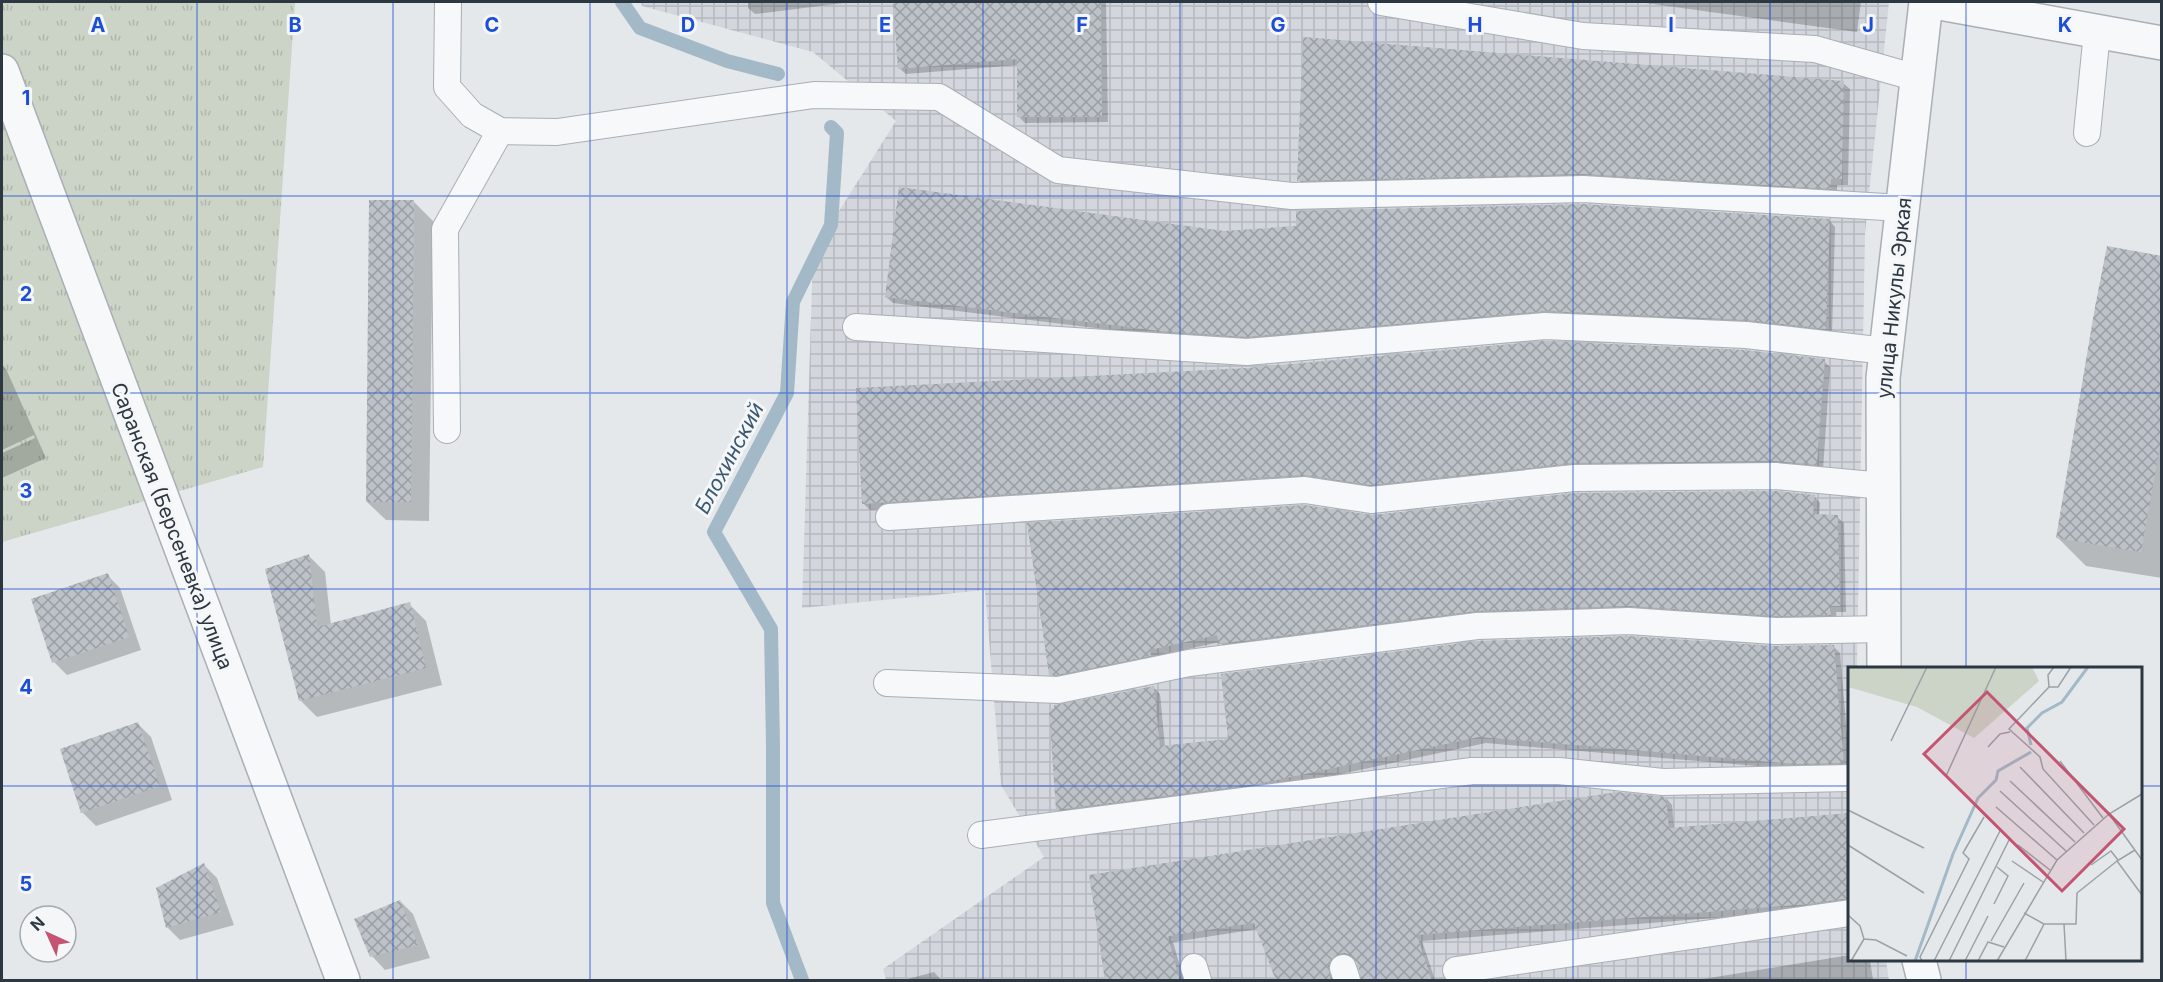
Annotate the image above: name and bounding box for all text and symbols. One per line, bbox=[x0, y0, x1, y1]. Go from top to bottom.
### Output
text: A bbox=[91, 13, 106, 37]
text: B bbox=[288, 13, 302, 37]
text: C bbox=[485, 13, 499, 37]
text: D bbox=[681, 13, 695, 37]
text: E bbox=[879, 13, 891, 37]
text: F bbox=[1076, 13, 1088, 37]
text: G bbox=[1270, 13, 1286, 37]
text: H bbox=[1468, 13, 1482, 37]
text: I bbox=[1668, 13, 1674, 37]
text: J bbox=[1862, 13, 1874, 37]
text: K bbox=[2058, 13, 2072, 37]
text: 1 bbox=[22, 86, 30, 110]
street label: улица Никулы Эркая bbox=[1871, 196, 1917, 400]
text: 2 bbox=[20, 282, 32, 306]
street label: Саранская (Берсеневка) улица bbox=[106, 379, 238, 673]
water label: Блохинский bbox=[689, 398, 769, 518]
text: 3 bbox=[20, 479, 32, 503]
inset map bbox=[1848, 667, 2142, 961]
text: 4 bbox=[19, 675, 33, 699]
text: 5 bbox=[20, 872, 32, 896]
north arrow bbox=[18, 904, 78, 964]
text: N bbox=[26, 912, 49, 935]

